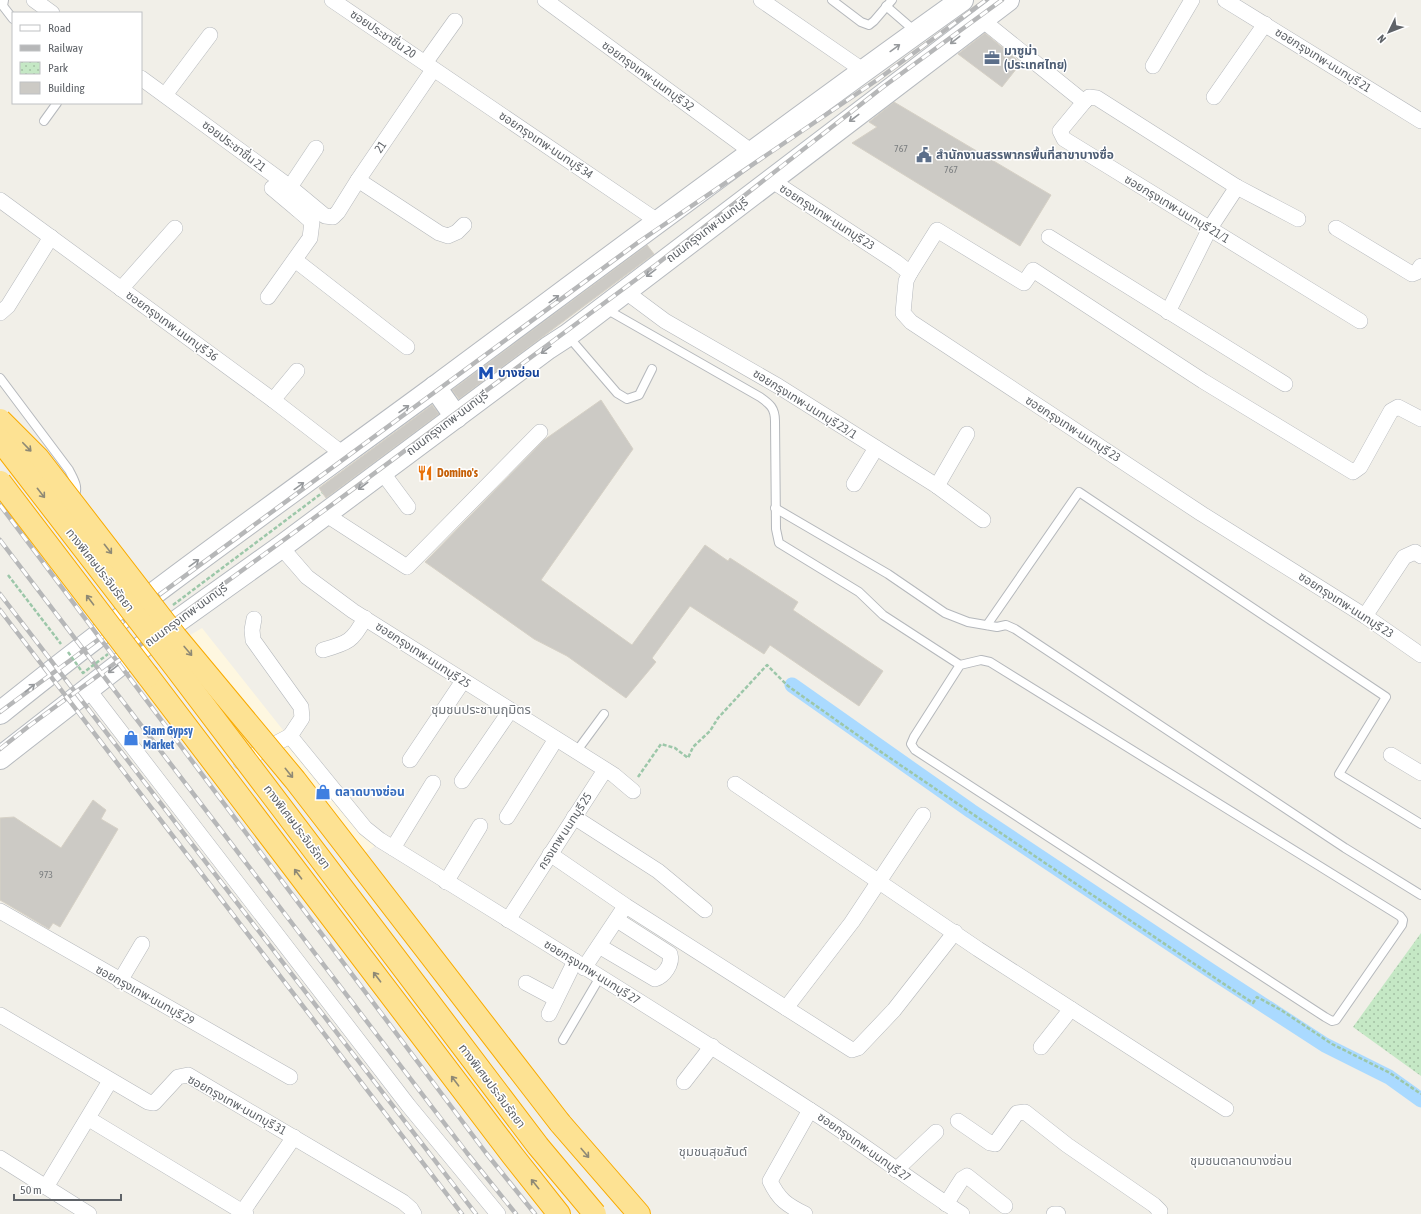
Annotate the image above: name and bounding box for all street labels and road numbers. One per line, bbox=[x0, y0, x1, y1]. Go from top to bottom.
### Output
street label: ซอยประชาชื่น 20 bbox=[347, 5, 420, 61]
street label: ซอยกรุงเทพ-นนทบุรี 21 bbox=[1272, 25, 1374, 95]
street label: ซอยกรุงเทพ-นนทบุรี 32 bbox=[599, 38, 697, 114]
street label: ซอยกรุงเทพ-นนทบุรี 34 bbox=[496, 108, 596, 182]
street label: ซอยประชาชื่น 21 bbox=[199, 116, 270, 175]
street label: 21 bbox=[372, 138, 390, 156]
street label: ซอยกรุงเทพ-นนทบุรี 21/1 bbox=[1122, 172, 1232, 246]
street label: ซอยกรุงเทพ-นนทบุรี 23 bbox=[777, 181, 877, 253]
street label: ถนนกรุงเทพ-นนทบุรี bbox=[663, 195, 751, 265]
street label: ซอยกรุงเทพ-นนทบุรี 36 bbox=[123, 288, 221, 364]
street label: ซอยกรุงเทพ-นนทบุรี 23/1 bbox=[750, 366, 860, 442]
street label: ถนนกรุงเทพ-นนทบุรี bbox=[403, 388, 491, 458]
street label: ซอยกรุงเทพ-นนทบุรี 23 bbox=[1023, 393, 1123, 465]
street label: ทางพิเศษประจิมรัถยา bbox=[63, 526, 137, 614]
street label: ซอยกรุงเทพ-นนทบุรี 23 bbox=[1296, 569, 1396, 641]
street label: ถนนกรุงเทพ-นนทบุรี bbox=[142, 580, 230, 650]
street label: ซอยกรุงเทพ-นนทบุรี 25 bbox=[373, 619, 473, 691]
street label: ทางพิเศษประจิมรัถยา bbox=[261, 782, 333, 872]
street label: กรงเทพ นนทบุรี 25 bbox=[535, 790, 595, 872]
street label: ซอยกรุงเทพ-นนทบุรี 27 bbox=[541, 937, 643, 1007]
street label: ซอยกรุงเทพ-นนทบุรี 29 bbox=[93, 962, 197, 1028]
street label: ทางพิเศษประจิมรัถยา bbox=[456, 1041, 528, 1131]
street label: ซอยกรุงเทพ-นนทบุรี 31 bbox=[185, 1072, 289, 1138]
street label: ซอยกรุงเทพ-นนทบุรี 27 bbox=[815, 1110, 914, 1185]

